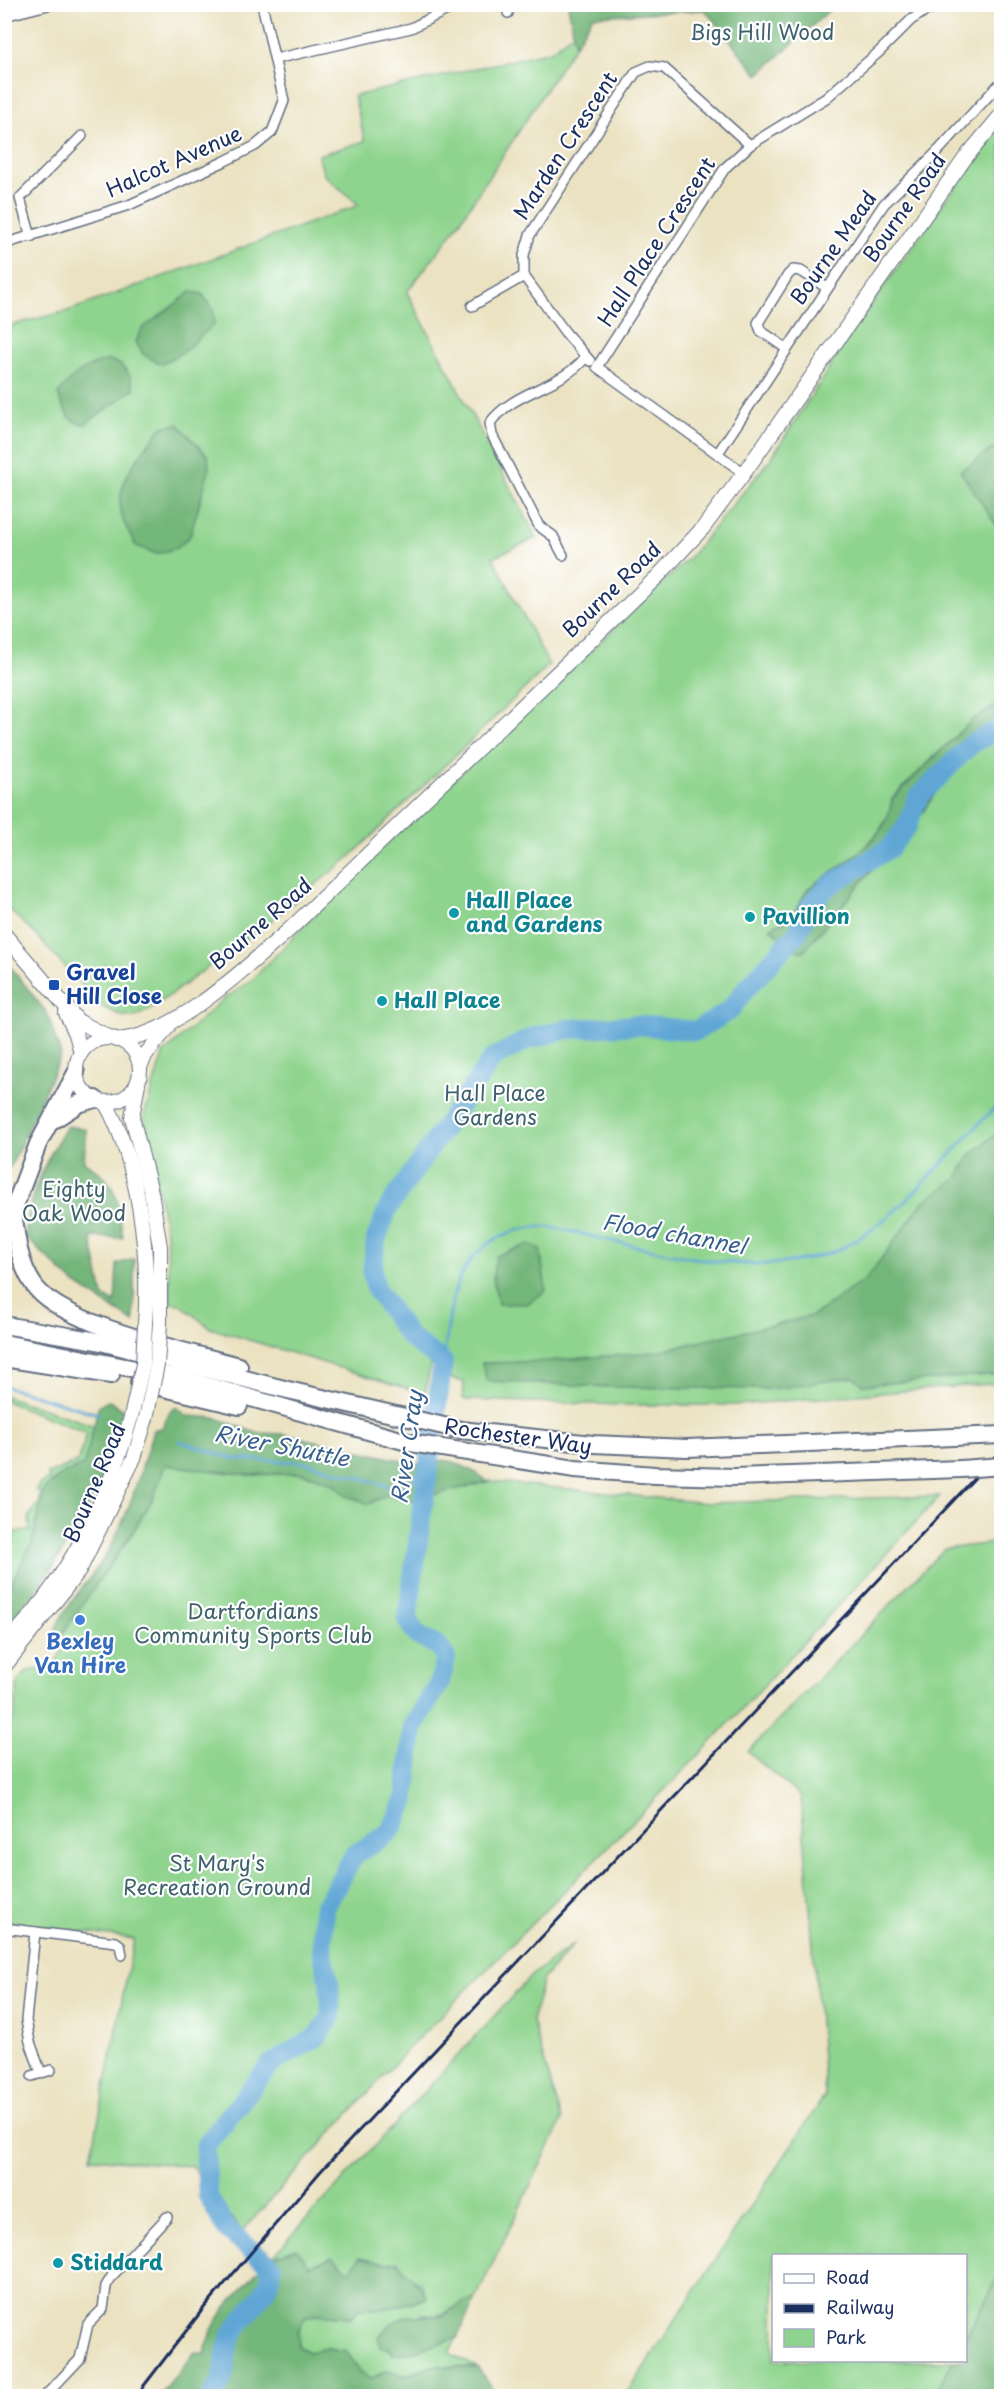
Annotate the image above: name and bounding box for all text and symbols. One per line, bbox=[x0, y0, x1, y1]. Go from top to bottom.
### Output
park label: Bigs Hill Wood bbox=[690, 15, 834, 47]
street label: Marden Crescent bbox=[504, 64, 624, 225]
street label: Halcot Avenue bbox=[100, 116, 246, 204]
street label: Bourne Road bbox=[854, 146, 953, 268]
street label: Hall Place Crescent bbox=[588, 150, 722, 332]
street label: Bourne Mead bbox=[781, 183, 884, 310]
street label: Bourne Road bbox=[554, 533, 667, 644]
street label: Bourne Road bbox=[201, 869, 318, 976]
place label: Hall Place and Gardens bbox=[466, 883, 603, 939]
place label: Pavillion bbox=[762, 899, 850, 931]
marker: Hall Place and Gardens bbox=[447, 906, 461, 920]
marker: Pavillion bbox=[743, 910, 757, 924]
place label: Gravel Hill Close bbox=[66, 955, 162, 1011]
marker: Gravel Hill Close bbox=[47, 978, 61, 992]
place label: Hall Place bbox=[394, 983, 500, 1015]
marker: Hall Place bbox=[375, 994, 389, 1008]
park label: Hall Place Gardens bbox=[444, 1076, 546, 1132]
park label: Eighty Oak Wood bbox=[22, 1172, 126, 1228]
water label: Flood channel bbox=[600, 1204, 751, 1262]
water label: River Cray bbox=[381, 1387, 430, 1506]
street label: Rochester Way bbox=[443, 1409, 594, 1461]
water label: River Shuttle bbox=[212, 1415, 353, 1474]
street label: Bourne Road bbox=[54, 1418, 133, 1547]
park label: Dartfordians Community Sports Club bbox=[134, 1594, 372, 1650]
marker: Bexley Van Hire bbox=[73, 1613, 87, 1627]
place label: Bexley Van Hire bbox=[34, 1624, 126, 1680]
park label: St Mary's Recreation Ground bbox=[123, 1846, 311, 1902]
place label: Stiddard bbox=[70, 2245, 163, 2277]
legend bbox=[772, 2254, 967, 2362]
marker: Stiddard bbox=[51, 2256, 65, 2270]
text: Road bbox=[826, 2263, 870, 2290]
text: Railway bbox=[826, 2293, 894, 2320]
text: Park bbox=[826, 2323, 866, 2350]

